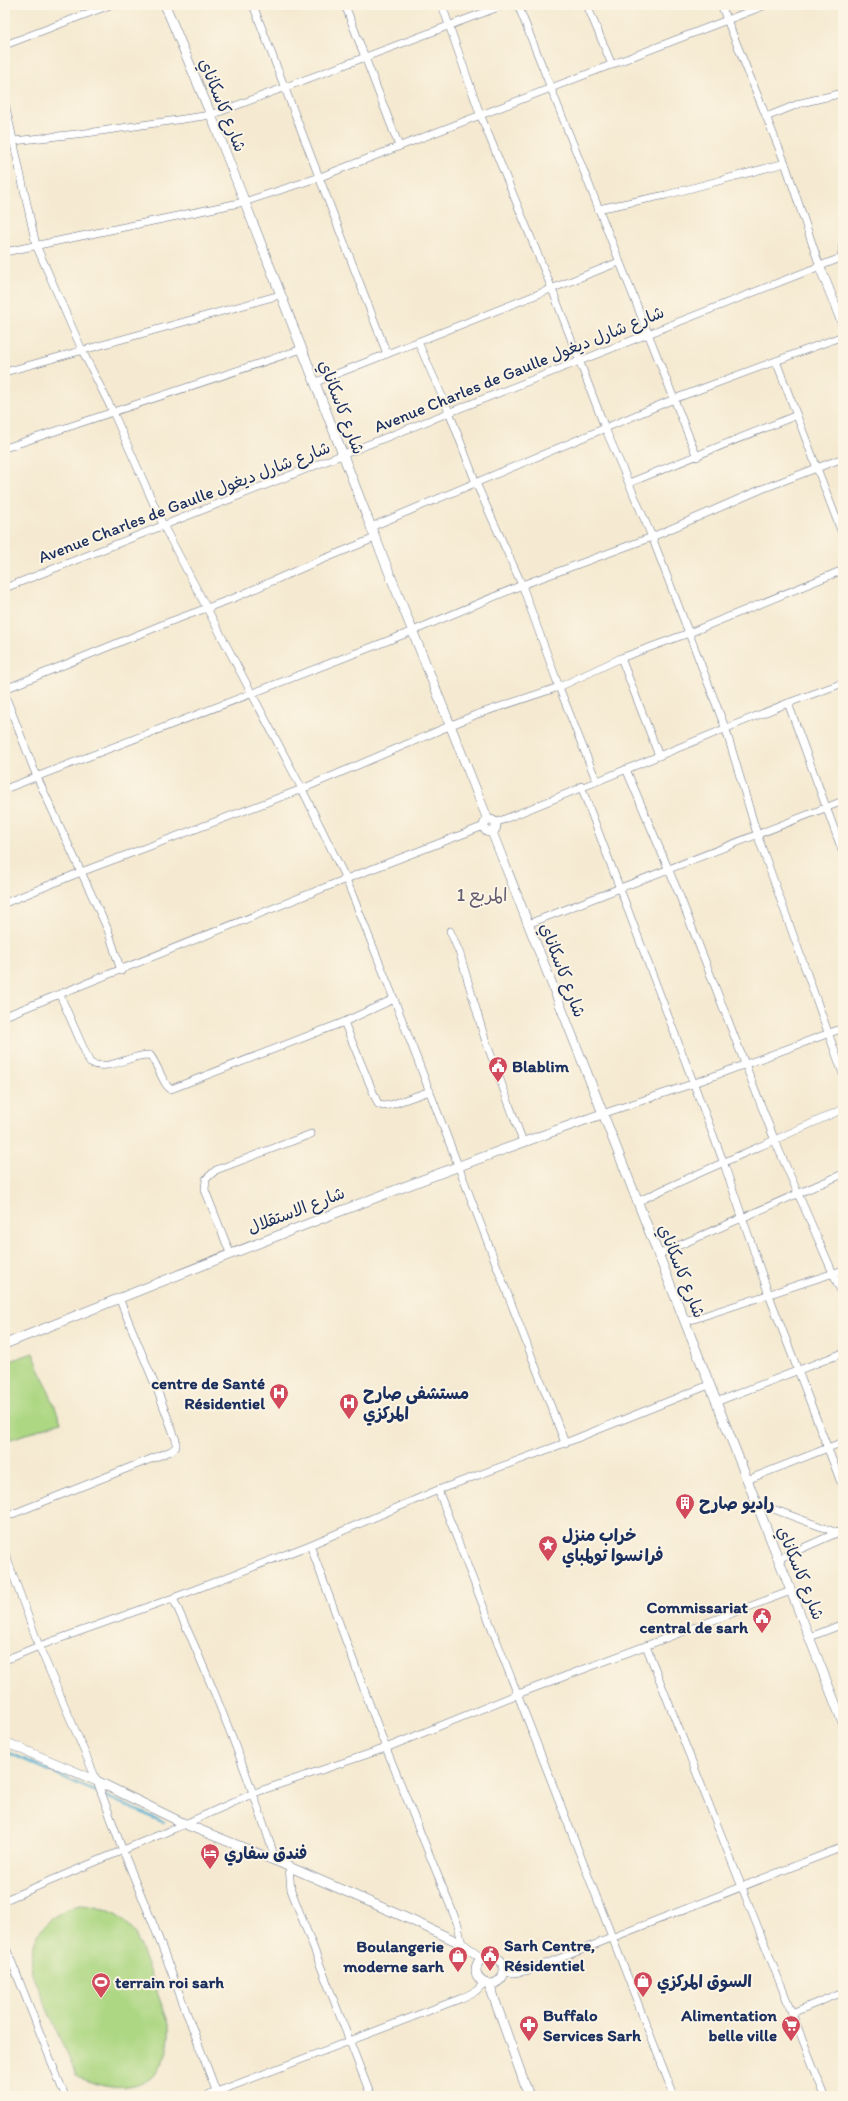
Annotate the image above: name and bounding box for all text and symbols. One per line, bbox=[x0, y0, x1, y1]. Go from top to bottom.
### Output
street label: شارع كاسكاناي bbox=[192, 55, 251, 156]
street label: Avenue Charles de Gaulle شارع شارل ديغول bbox=[371, 301, 668, 438]
street label: شارع كاسكاناي bbox=[312, 357, 369, 458]
street label: Avenue Charles de Gaulle شارع شارل ديغول bbox=[35, 437, 334, 569]
district label: المربع 1 bbox=[457, 884, 507, 908]
street label: شارع كاسكاناي bbox=[533, 920, 590, 1021]
public building icon: Blablim bbox=[487, 1055, 509, 1083]
place label: Blablim bbox=[512, 1056, 570, 1076]
street label: شارع الاستقلال bbox=[244, 1182, 348, 1240]
street label: شارع كاسكاناي bbox=[651, 1221, 710, 1322]
place label: centre de Santé Résidentiel bbox=[151, 1373, 265, 1413]
hospital icon: centre de Santé Résidentiel bbox=[268, 1382, 290, 1410]
place label: مستشفى صارح المركزي bbox=[363, 1383, 469, 1426]
hospital icon: مستشفى صارح المركزي bbox=[338, 1392, 360, 1420]
building icon: راديو صارح bbox=[674, 1492, 696, 1520]
place label: راديو صارح bbox=[699, 1493, 774, 1514]
street label: شارع كاسكاناي bbox=[770, 1523, 829, 1624]
place label: خراب منزل فرانسوا تولمباي bbox=[562, 1525, 663, 1568]
place icon: خراب منزل فرانسوا تولمباي bbox=[537, 1534, 559, 1562]
place label: Commissariat central de sarh bbox=[640, 1597, 749, 1637]
public building icon: Commissariat central de sarh bbox=[751, 1606, 773, 1634]
hotel icon: فندق سفاري bbox=[199, 1842, 221, 1870]
place label: فندق سفاري bbox=[224, 1843, 307, 1866]
place label: Sarh Centre, Résidentiel bbox=[504, 1935, 595, 1975]
place label: Boulangerie moderne sarh bbox=[342, 1936, 445, 1976]
public building icon: Sarh Centre, Résidentiel bbox=[479, 1944, 501, 1972]
shop icon: Boulangerie moderne sarh bbox=[447, 1945, 469, 1973]
shop icon: السوق المركزي bbox=[632, 1970, 654, 1998]
sports icon: terrain roi sarh bbox=[90, 1971, 112, 1999]
place label: السوق المركزي bbox=[657, 1971, 752, 1994]
place label: terrain roi sarh bbox=[115, 1972, 224, 1992]
place label: Buffalo Services Sarh bbox=[543, 2005, 642, 2045]
place label: Alimentation belle ville bbox=[680, 2005, 777, 2045]
pharmacy icon: Buffalo Services Sarh bbox=[518, 2014, 540, 2042]
supermarket icon: Alimentation belle ville bbox=[780, 2014, 802, 2042]

